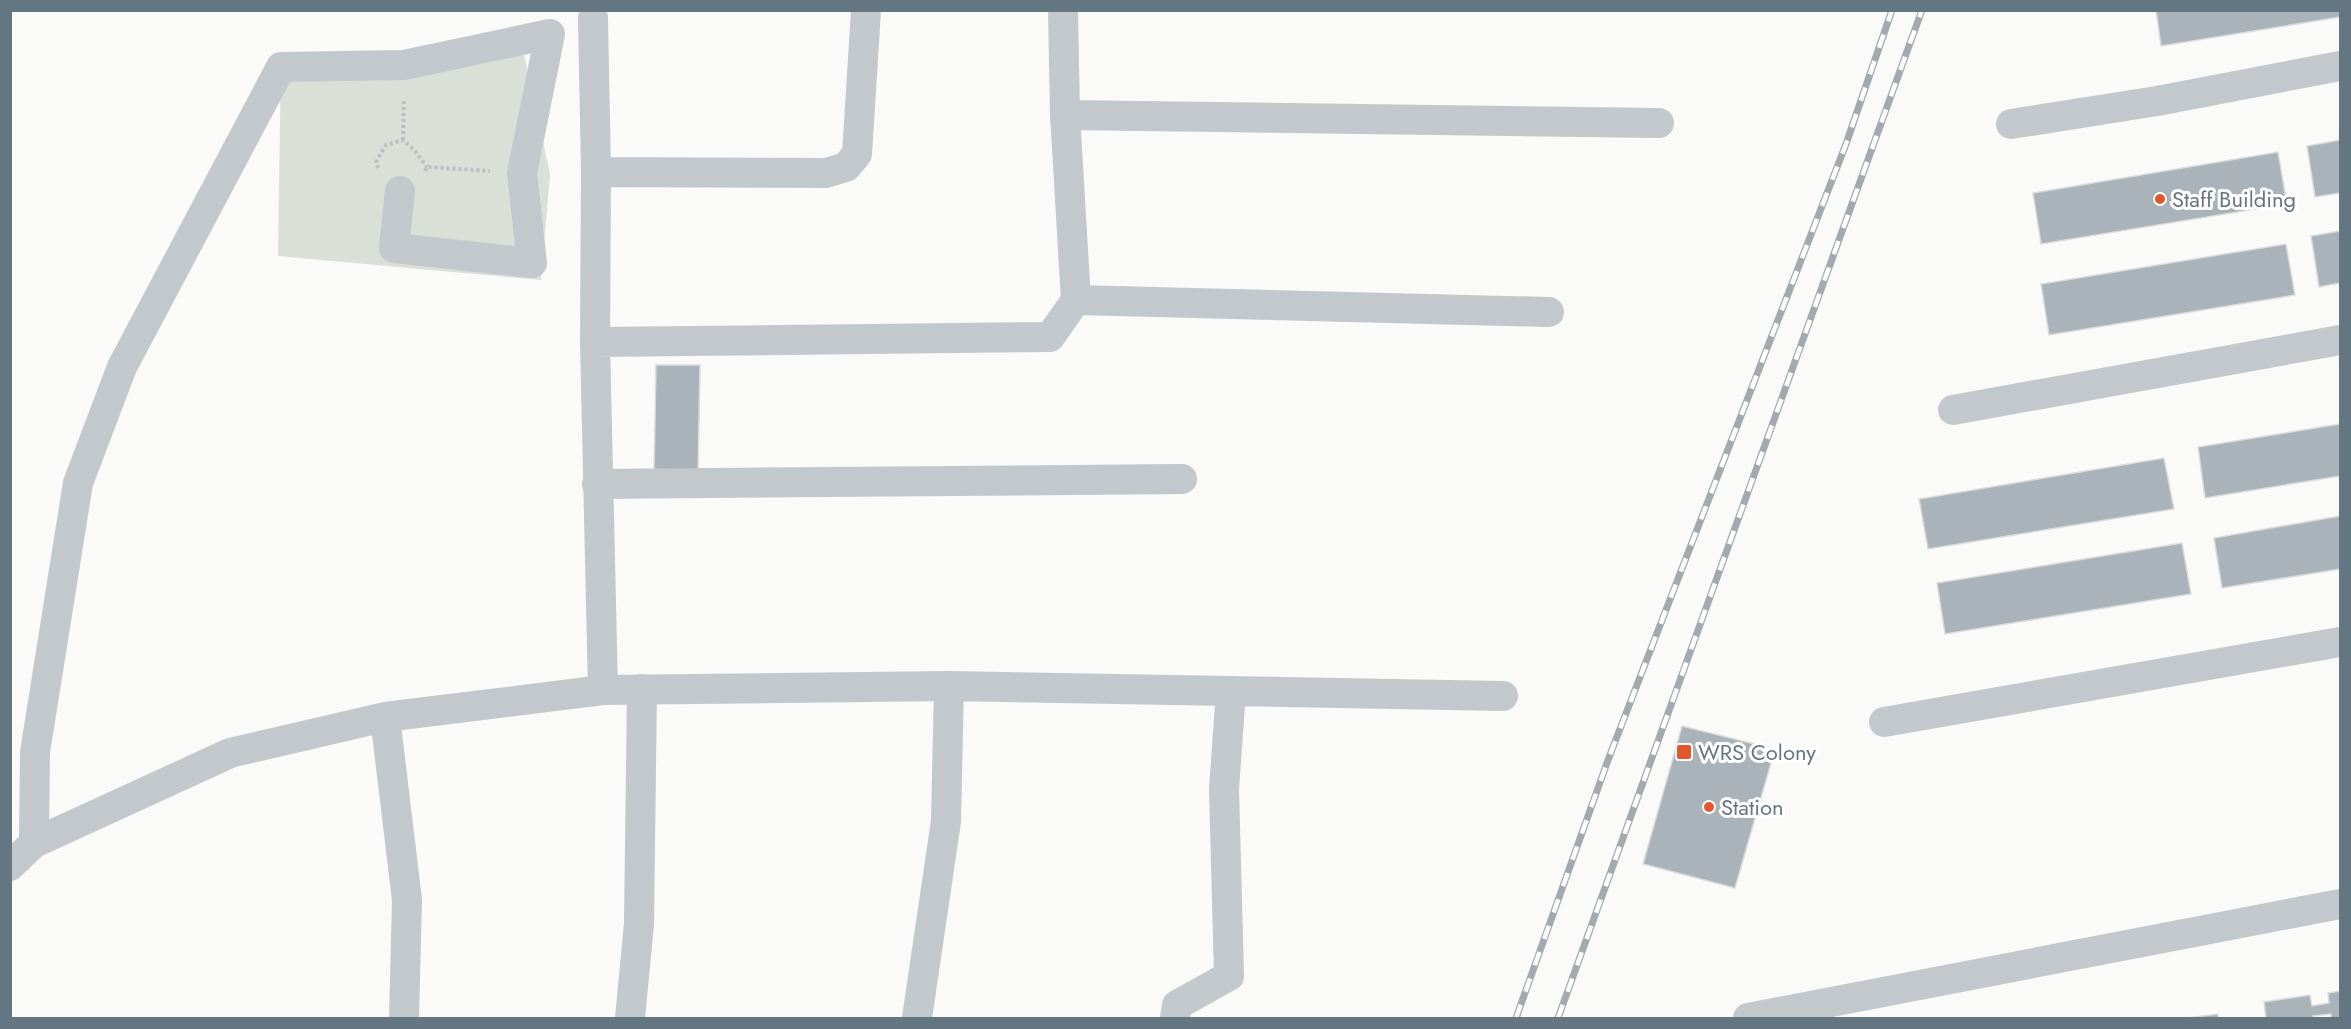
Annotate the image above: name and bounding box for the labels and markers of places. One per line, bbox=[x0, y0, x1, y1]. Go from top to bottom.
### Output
place label: Staff Building bbox=[2172, 183, 2296, 215]
marker: Staff Building bbox=[2153, 192, 2167, 206]
place label: WRS Colony bbox=[1698, 736, 1816, 768]
marker: WRS Colony bbox=[1675, 743, 1693, 761]
place label: Station bbox=[1721, 791, 1783, 823]
marker: Station bbox=[1702, 800, 1716, 814]

